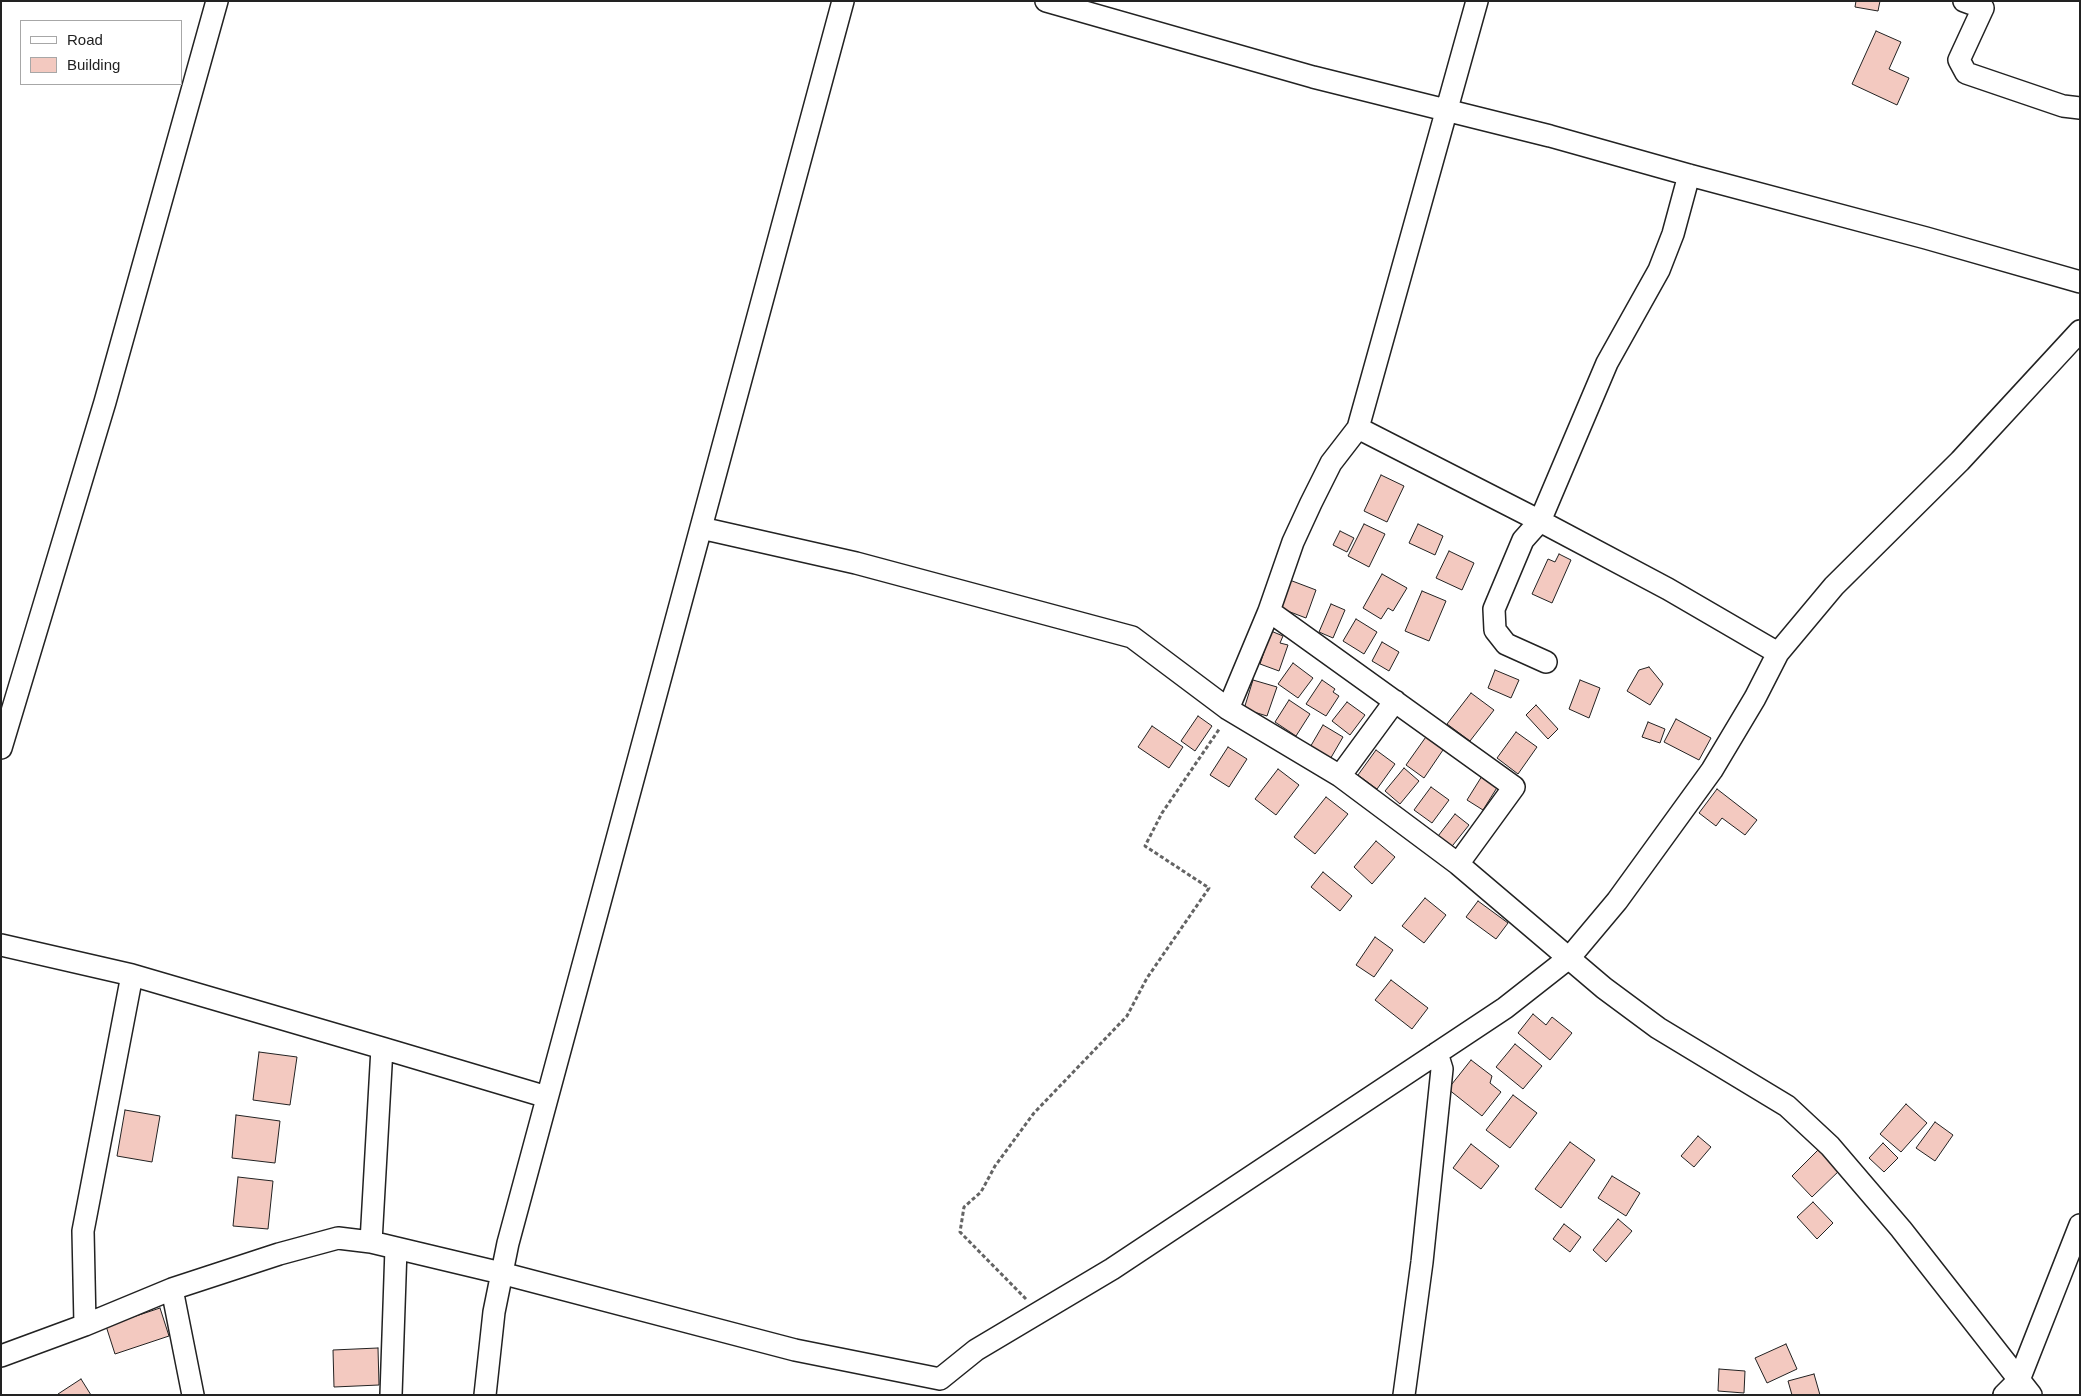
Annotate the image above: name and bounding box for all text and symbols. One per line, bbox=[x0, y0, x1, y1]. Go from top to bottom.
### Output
legend bbox=[20, 20, 182, 85]
text: Road bbox=[67, 31, 103, 48]
text: Building bbox=[67, 56, 120, 73]

